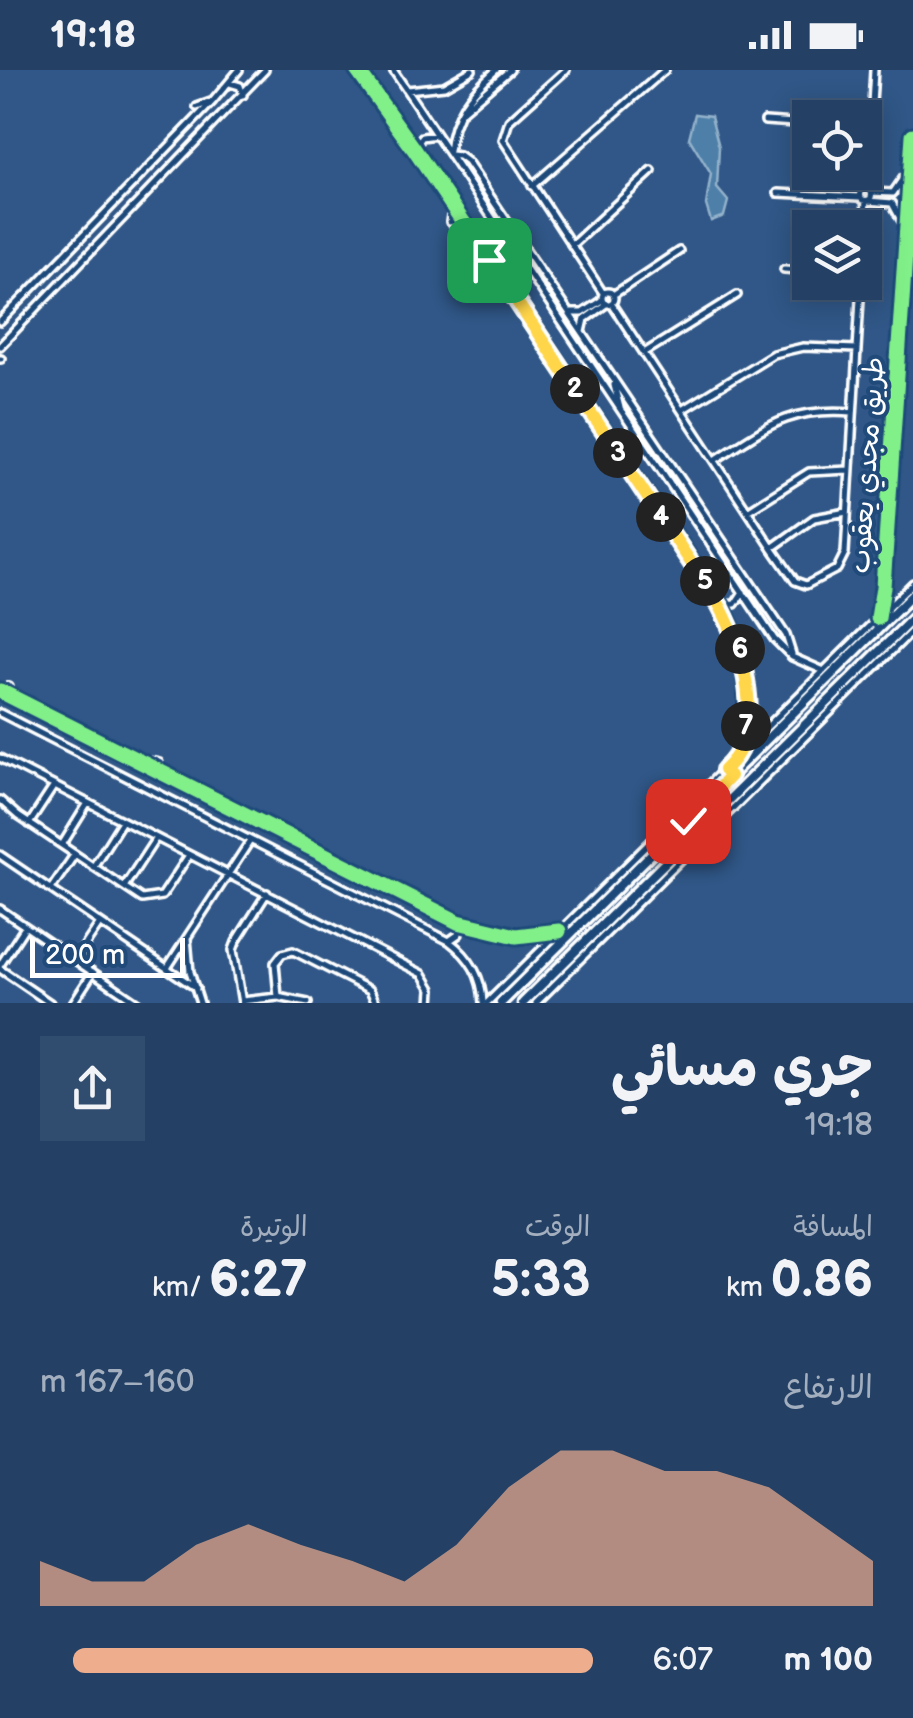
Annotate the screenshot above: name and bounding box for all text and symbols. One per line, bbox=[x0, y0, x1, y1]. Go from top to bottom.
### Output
text: 19:18 bbox=[50, 13, 136, 58]
map controls bbox=[792, 100, 882, 300]
button: locate bbox=[792, 100, 882, 190]
button: layers bbox=[792, 210, 882, 300]
pin bbox=[447, 218, 532, 303]
icon: arrive bbox=[462, 233, 517, 288]
street label: طريق مجدي يعقوب bbox=[843, 356, 895, 575]
pin: 2 bbox=[550, 364, 600, 414]
text: 2 bbox=[567, 372, 583, 405]
pin: 3 bbox=[593, 428, 643, 478]
text: 3 bbox=[610, 436, 626, 469]
pin: 4 bbox=[636, 492, 686, 542]
text: 4 bbox=[653, 500, 669, 533]
pin: 5 bbox=[680, 556, 730, 606]
text: 5 bbox=[697, 564, 713, 597]
pin: 6 bbox=[715, 624, 765, 674]
text: 6 bbox=[732, 632, 748, 665]
pin: 7 bbox=[721, 701, 771, 751]
text: 7 bbox=[738, 709, 754, 742]
pin bbox=[646, 779, 731, 864]
icon: check bbox=[661, 794, 716, 849]
scale bar bbox=[30, 933, 185, 978]
text: 200 m bbox=[45, 939, 125, 972]
text: جري مسائي bbox=[611, 1035, 873, 1102]
button: share bbox=[40, 1036, 145, 1141]
text: 19:18 bbox=[805, 1106, 873, 1145]
text: الوتيرة bbox=[240, 1211, 308, 1244]
text: الوقت bbox=[525, 1211, 590, 1244]
text: المسافة bbox=[793, 1211, 873, 1244]
text: 6:27 bbox=[209, 1251, 308, 1311]
text: 5:33 bbox=[491, 1251, 590, 1311]
text: 0.86 bbox=[771, 1251, 873, 1311]
text: /km bbox=[152, 1271, 209, 1304]
text: km bbox=[726, 1271, 771, 1304]
text: 160–167 m bbox=[40, 1363, 195, 1402]
text: الارتفاع bbox=[783, 1369, 873, 1408]
text: 6:07 bbox=[652, 1641, 713, 1680]
text: 100 m bbox=[784, 1641, 873, 1680]

